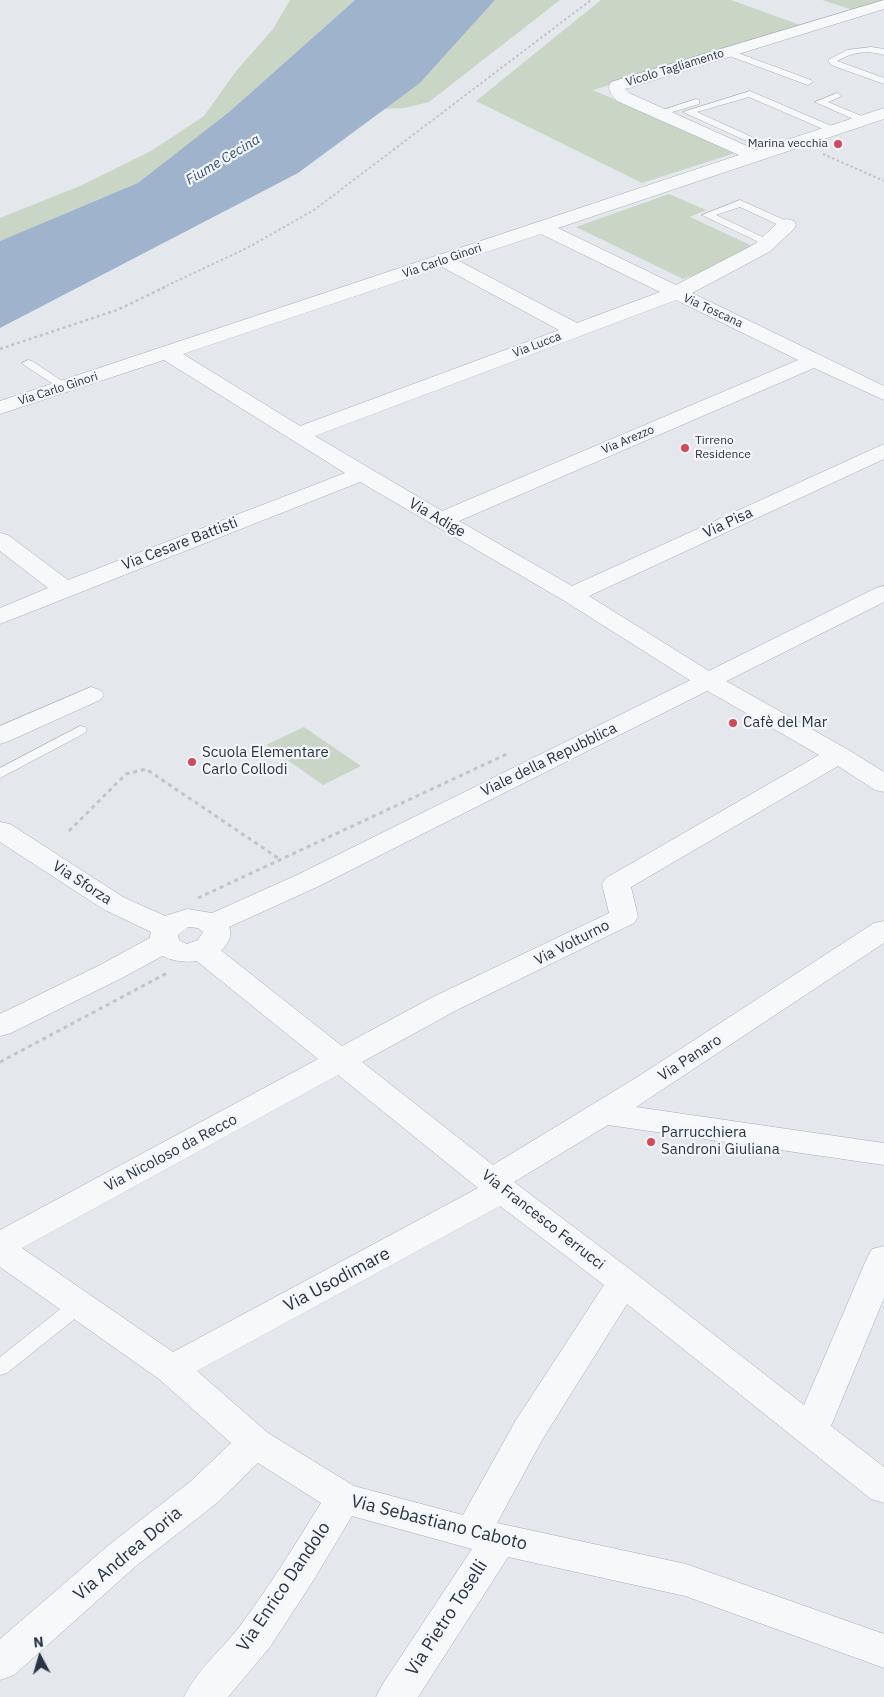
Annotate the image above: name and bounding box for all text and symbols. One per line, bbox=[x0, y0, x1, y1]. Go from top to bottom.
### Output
street label: Vicolo Tagliamento bbox=[624, 46, 726, 90]
water label: Fiume Cecina bbox=[183, 131, 263, 189]
place label: Marina vecchia bbox=[748, 137, 828, 151]
marker: Marina vecchia bbox=[832, 138, 844, 150]
street label: Via Carlo Ginori bbox=[400, 241, 484, 281]
street label: Via Toscana bbox=[681, 291, 745, 331]
street label: Via Lucca bbox=[511, 329, 563, 361]
street label: Via Carlo Ginori bbox=[16, 369, 100, 409]
street label: Via Arezzo bbox=[599, 422, 657, 458]
place label: Tirreno Residence bbox=[695, 434, 751, 462]
marker: Tirreno Residence bbox=[679, 442, 691, 454]
street label: Via Adige bbox=[405, 495, 469, 541]
street label: Via Pisa bbox=[700, 504, 756, 542]
street label: Via Cesare Battisti bbox=[120, 514, 240, 574]
place label: Cafè del Mar bbox=[743, 714, 827, 732]
marker: Cafè del Mar bbox=[727, 717, 739, 729]
street label: Viale della Repubblica bbox=[478, 719, 620, 801]
place label: Scuola Elementare Carlo Collodi bbox=[202, 744, 329, 779]
marker: Scuola Elementare Carlo Collodi bbox=[186, 756, 198, 768]
street label: Via Sforza bbox=[49, 857, 115, 909]
street label: Via Volturno bbox=[532, 916, 612, 970]
street label: Via Panaro bbox=[655, 1031, 725, 1085]
street label: Via Nicoloso da Recco bbox=[102, 1110, 240, 1196]
place label: Parrucchiera Sandroni Giuliana bbox=[661, 1124, 780, 1159]
marker: Parrucchiera Sandroni Giuliana bbox=[645, 1136, 657, 1148]
street label: Via Francesco Ferrucci bbox=[478, 1166, 608, 1274]
street label: Via Usodimare bbox=[280, 1243, 394, 1317]
street label: Via Sebastiano Caboto bbox=[349, 1491, 529, 1555]
street label: Via Andrea Doria bbox=[69, 1502, 187, 1606]
street label: Via Enrico Dandolo bbox=[233, 1518, 335, 1656]
street label: Via Pietro Toselli bbox=[401, 1556, 493, 1680]
north arrow bbox=[15, 1632, 65, 1682]
text: N bbox=[32, 1633, 44, 1652]

